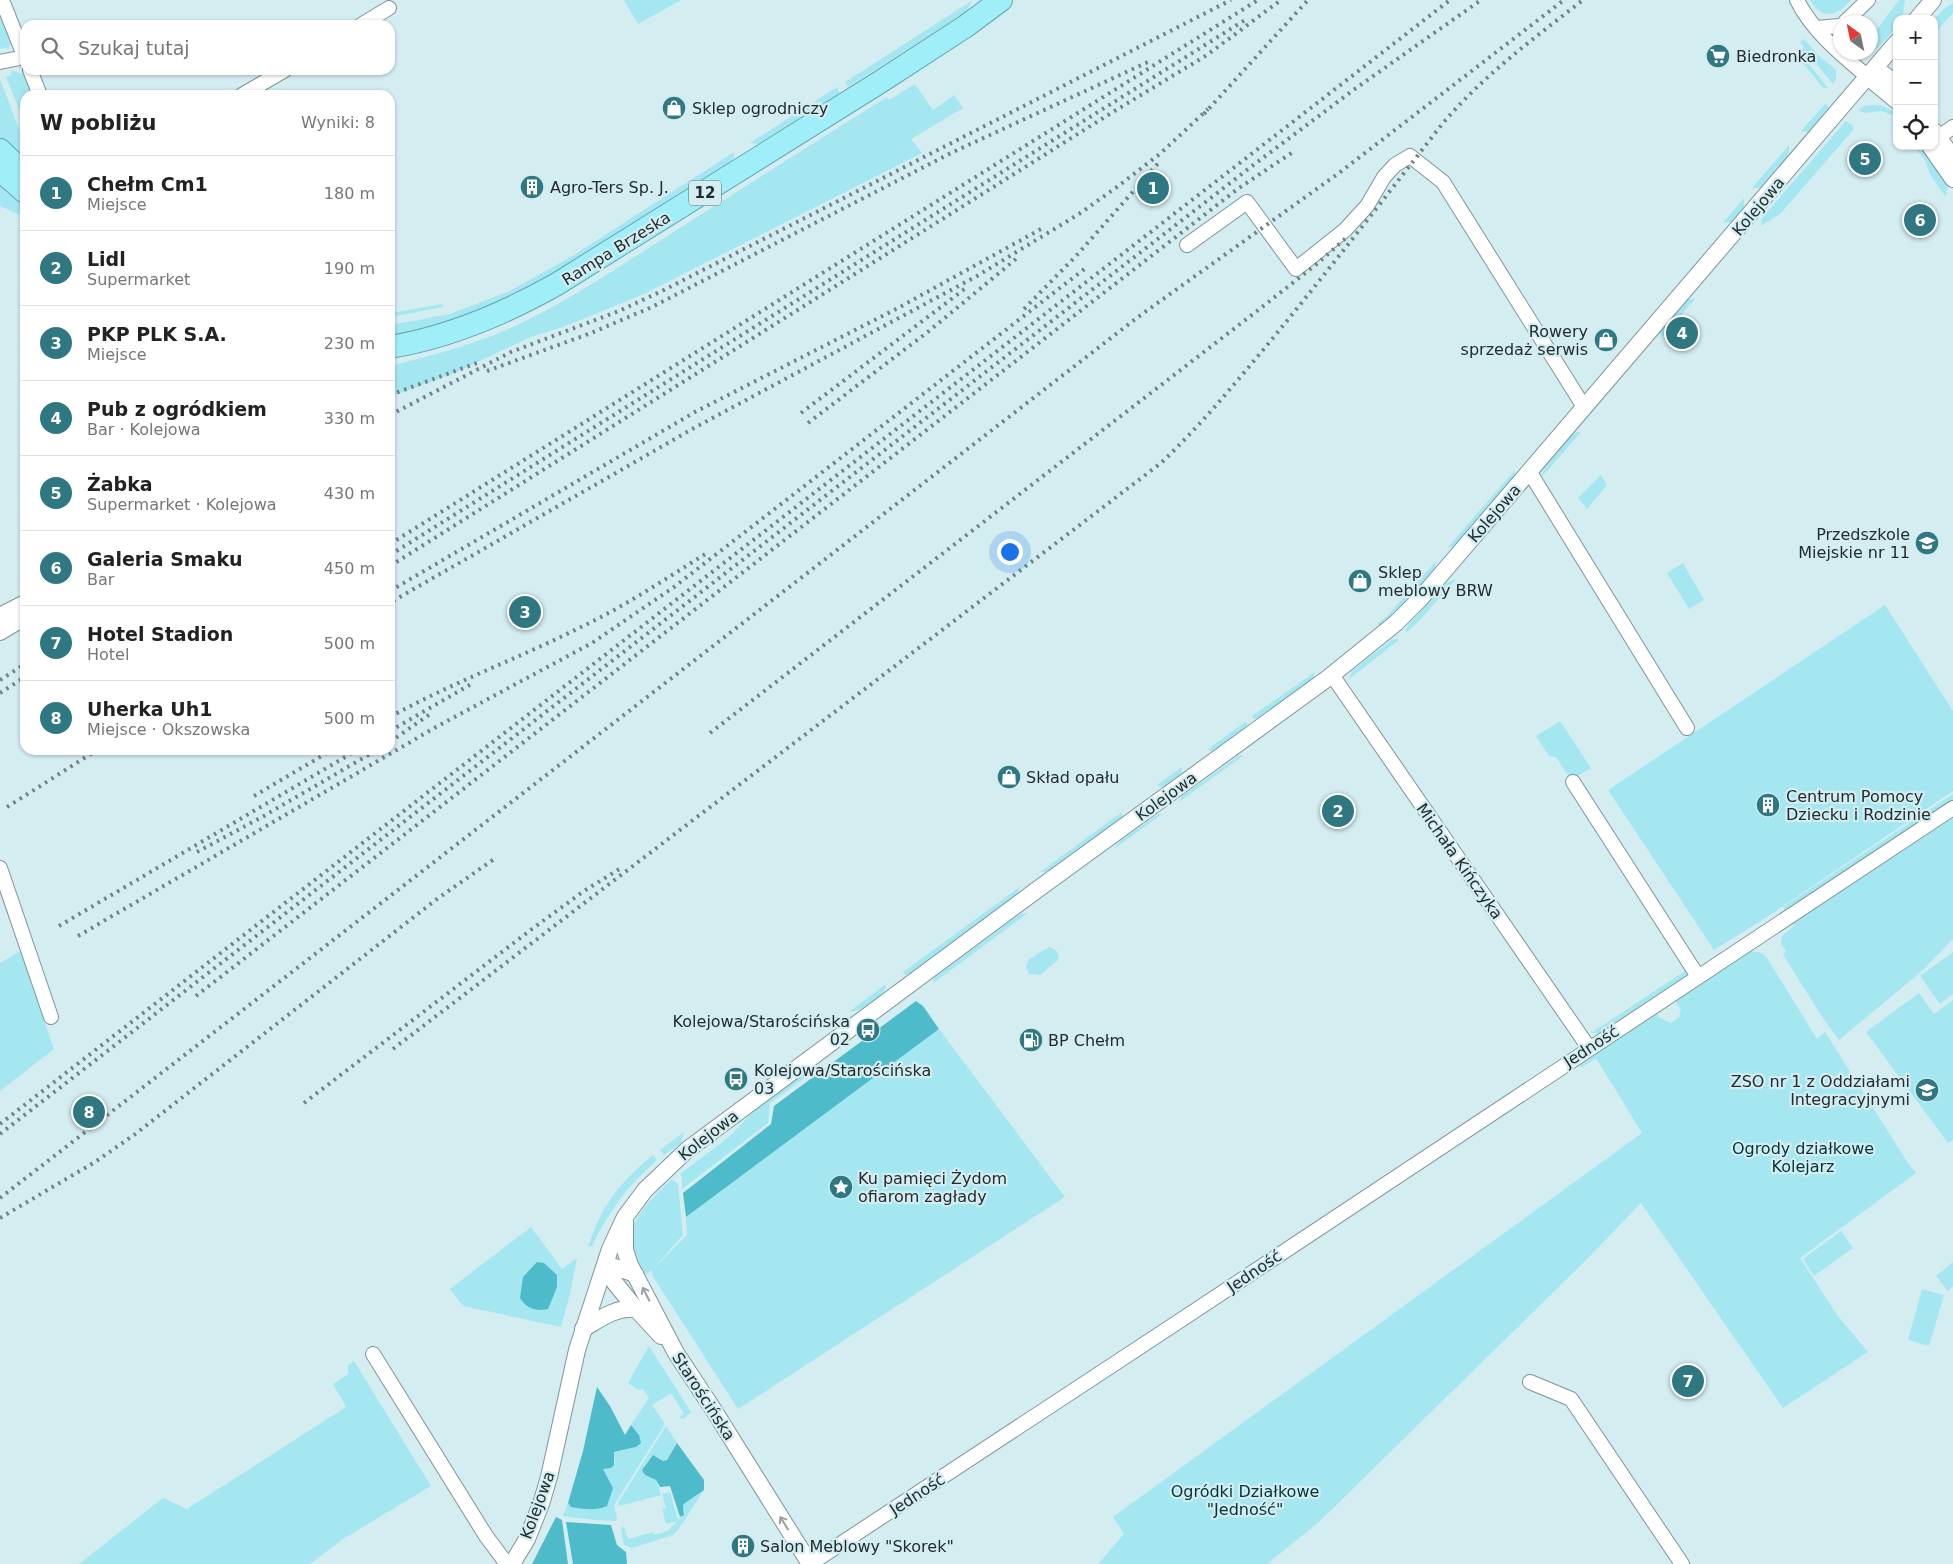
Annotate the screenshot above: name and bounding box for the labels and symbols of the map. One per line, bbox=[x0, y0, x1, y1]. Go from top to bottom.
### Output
north arrow bbox=[1833, 15, 1878, 60]
supermarket icon: Biedronka bbox=[1705, 43, 1731, 69]
place label: Biedronka bbox=[1736, 47, 1816, 66]
shop icon: Sklep ogrodniczy bbox=[661, 95, 687, 121]
place label: Sklep ogrodniczy bbox=[692, 99, 828, 118]
pin: 5 bbox=[1849, 140, 1881, 178]
pin: 1 bbox=[1137, 169, 1169, 207]
street label: Kolejowa bbox=[1728, 173, 1788, 240]
building icon: Agro-Ters Sp. J. bbox=[519, 174, 545, 200]
place label: Agro-Ters Sp. J. bbox=[550, 178, 669, 197]
road number: 12 bbox=[689, 180, 721, 206]
pin: 6 bbox=[1904, 201, 1936, 239]
street label: Rampa Brzeska bbox=[559, 207, 674, 289]
pin: 4 bbox=[1666, 314, 1698, 352]
place label: Rowery sprzedaż serwis bbox=[1461, 322, 1588, 359]
shop icon: Rowery sprzedaż serwis bbox=[1593, 327, 1619, 353]
street label: Kolejowa bbox=[1464, 480, 1525, 546]
place label: Przedszkole Miejskie nr 11 bbox=[1798, 525, 1910, 562]
school or university icon: Przedszkole Miejskie nr 11 bbox=[1914, 530, 1940, 556]
your location bbox=[997, 539, 1023, 565]
place label: Sklep meblowy BRW bbox=[1378, 563, 1493, 600]
shop icon: Sklep meblowy BRW bbox=[1347, 568, 1373, 594]
pin: 3 bbox=[509, 593, 541, 631]
shop icon: Skład opału bbox=[996, 764, 1022, 790]
place label: Skład opału bbox=[1026, 768, 1119, 787]
street label: Kolejowa bbox=[1132, 768, 1201, 825]
place label: Centrum Pomocy Dziecku i Rodzinie bbox=[1786, 787, 1931, 824]
pin: 2 bbox=[1322, 792, 1354, 830]
building icon: Centrum Pomocy Dziecku i Rodzinie bbox=[1755, 792, 1781, 818]
street label: Michała Kińczyka bbox=[1413, 800, 1507, 923]
place label: Kolejowa/Starościńska 02 bbox=[673, 1012, 850, 1049]
bus stop icon: Kolejowa/Starościńska 02 bbox=[855, 1017, 881, 1043]
street label: Jedność bbox=[1559, 1022, 1622, 1072]
fuel station icon: BP Chełm bbox=[1018, 1027, 1044, 1053]
place label: BP Chełm bbox=[1048, 1031, 1125, 1050]
place label: Kolejowa/Starościńska 03 bbox=[754, 1061, 931, 1098]
bus stop icon: Kolejowa/Starościńska 03 bbox=[723, 1066, 749, 1092]
place label: ZSO nr 1 z Oddziałami Integracyjnymi bbox=[1731, 1072, 1910, 1109]
school or university icon: ZSO nr 1 z Oddziałami Integracyjnymi bbox=[1914, 1077, 1940, 1103]
pin: 8 bbox=[73, 1093, 105, 1131]
street label: Kolejowa bbox=[675, 1106, 742, 1165]
park label: Ogrody działkowe Kolejarz bbox=[1732, 1139, 1874, 1176]
place label: Ku pamięci Żydom ofiarom zagłady bbox=[858, 1169, 1007, 1206]
place icon: Ku pamięci Żydom ofiarom zagłady bbox=[828, 1174, 854, 1200]
street label: Jedność bbox=[1223, 1246, 1285, 1297]
one-way arrow bbox=[641, 1287, 650, 1302]
street label: Starościńska bbox=[668, 1349, 739, 1444]
pin: 7 bbox=[1672, 1362, 1704, 1400]
street label: Kolejowa bbox=[516, 1469, 559, 1542]
street label: Jedność bbox=[885, 1470, 948, 1520]
park label: Ogródki Działkowe "Jedność" bbox=[1171, 1482, 1319, 1519]
one-way arrow bbox=[779, 1516, 789, 1530]
building icon: Salon Meblowy "Skorek" bbox=[730, 1533, 756, 1559]
place label: Salon Meblowy "Skorek" bbox=[760, 1537, 954, 1556]

